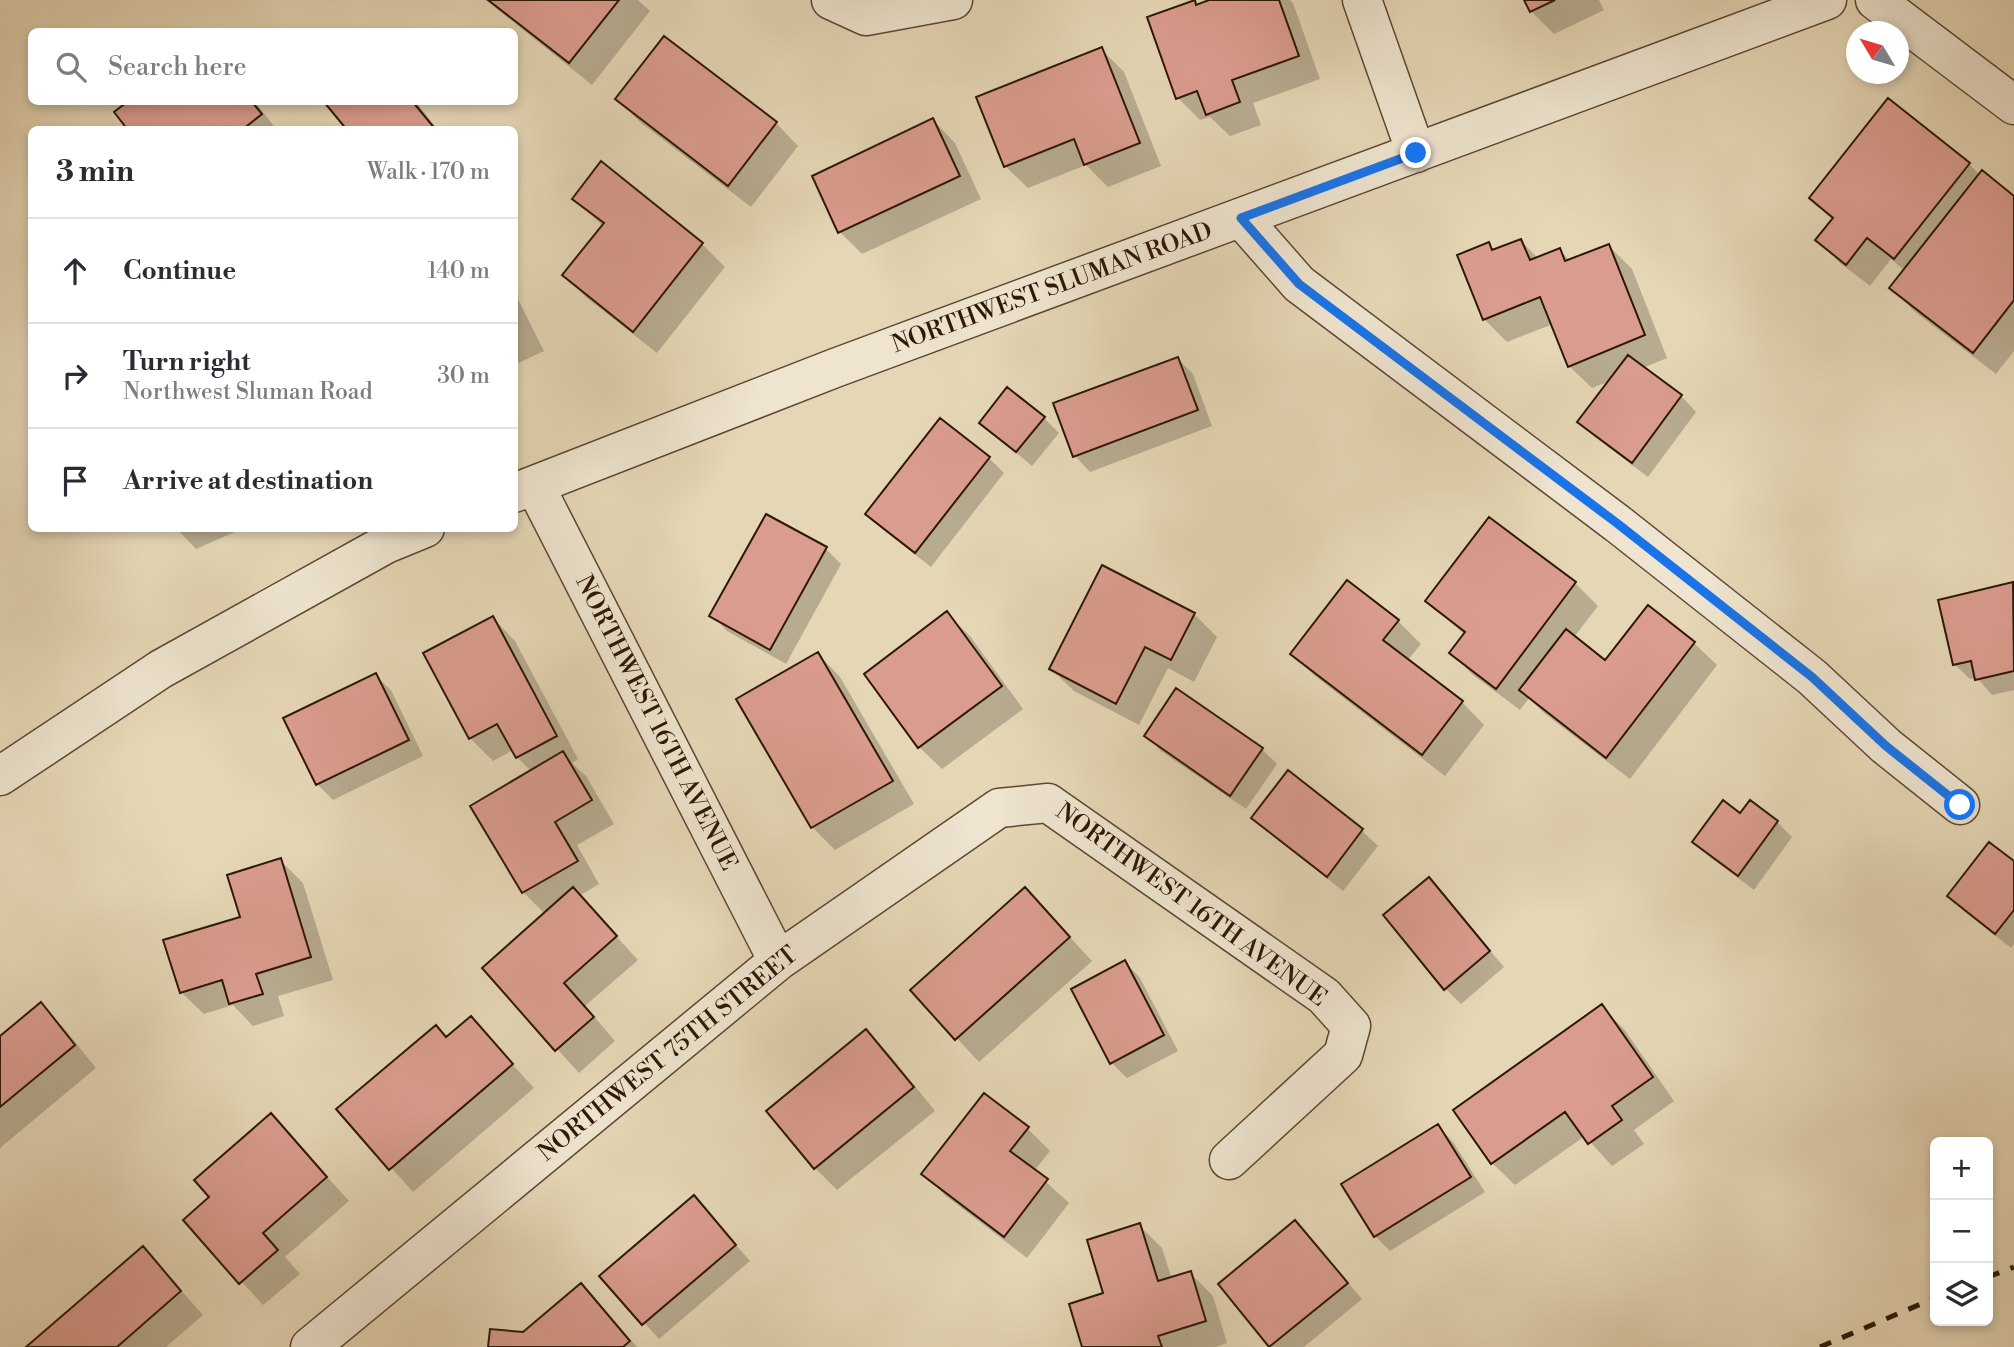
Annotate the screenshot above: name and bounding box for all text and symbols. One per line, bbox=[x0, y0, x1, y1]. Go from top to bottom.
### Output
north arrow bbox=[1846, 21, 1909, 84]
search box bbox=[28, 28, 518, 105]
icon: search bbox=[52, 48, 90, 86]
text: Search here bbox=[108, 51, 247, 83]
route end bbox=[1400, 137, 1431, 168]
text: 3 min bbox=[56, 153, 134, 191]
text: Walk · 170 m bbox=[367, 158, 490, 186]
street label: NORTHWEST SLUMAN ROAD bbox=[888, 216, 1216, 360]
icon: ahead bbox=[56, 252, 94, 290]
text: Continue bbox=[123, 255, 236, 287]
text: 140 m bbox=[427, 257, 490, 285]
text: Turn right bbox=[123, 346, 251, 378]
icon: right bbox=[56, 357, 94, 395]
text: 30 m bbox=[437, 362, 490, 390]
text: Northwest Sluman Road bbox=[123, 378, 373, 406]
icon: arrive bbox=[56, 462, 94, 500]
text: Arrive at destination bbox=[123, 465, 373, 497]
street label: NORTHWEST 16TH AVENUE bbox=[568, 570, 744, 876]
route start bbox=[1944, 789, 1975, 820]
street label: NORTHWEST 16TH AVENUE bbox=[1050, 797, 1332, 1013]
street label: NORTHWEST 75TH STREET bbox=[532, 940, 804, 1168]
map controls bbox=[1930, 1137, 1993, 1326]
button: + bbox=[1930, 1137, 1993, 1200]
button: − bbox=[1930, 1200, 1993, 1263]
button: layers bbox=[1930, 1263, 1993, 1326]

